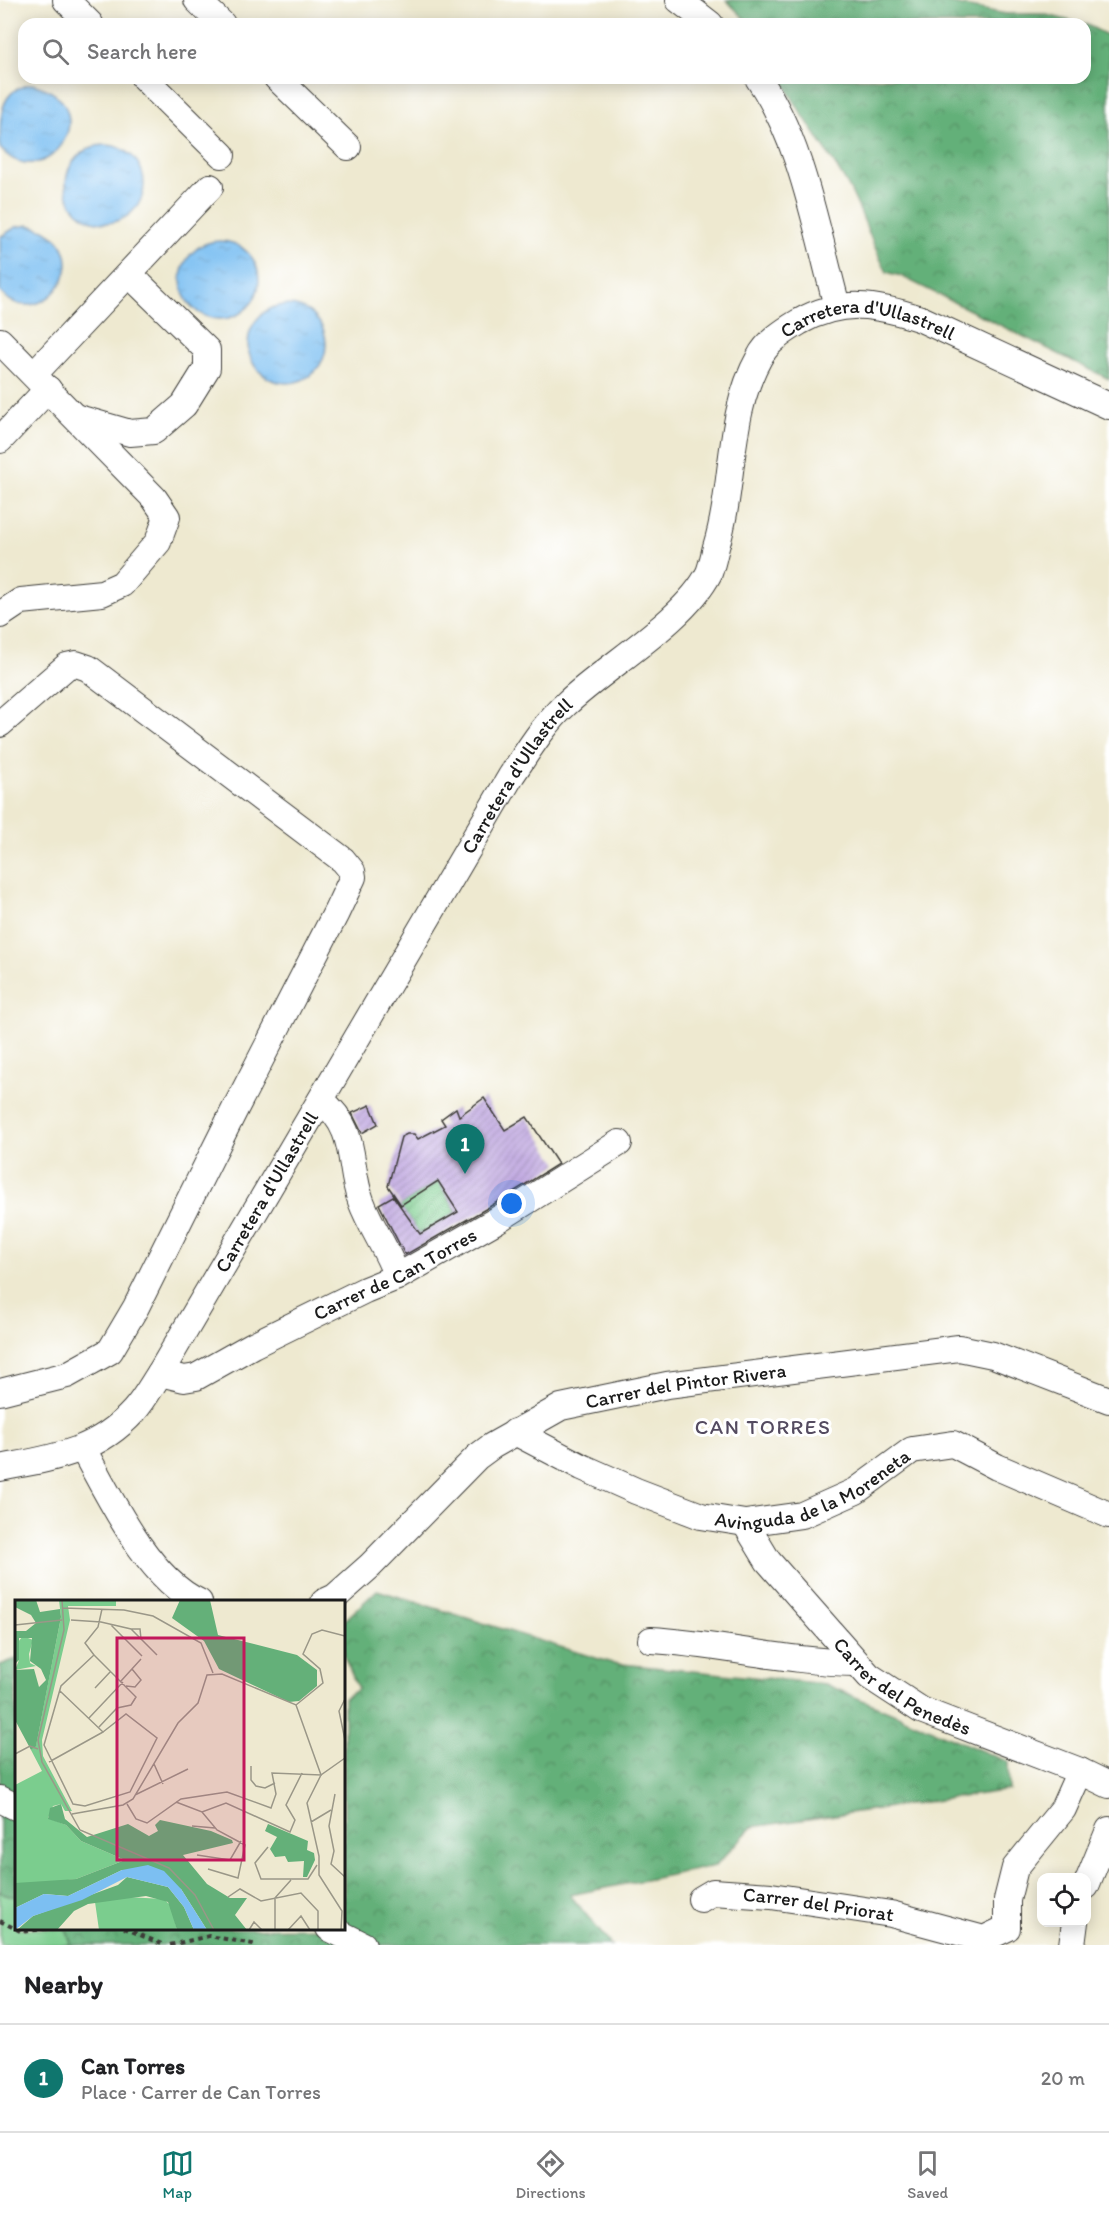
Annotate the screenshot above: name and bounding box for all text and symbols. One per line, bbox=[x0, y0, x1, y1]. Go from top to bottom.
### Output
search box bbox=[18, 18, 1091, 84]
icon: search bbox=[39, 35, 72, 68]
text: Search here bbox=[87, 38, 197, 65]
text: Carretera d'Ullastrell bbox=[775, 294, 959, 345]
street label: Carretera d'Ullastrell bbox=[777, 327, 961, 351]
street label: Carretera d'Ullastrell bbox=[456, 692, 578, 858]
street label: Carretera d'Ullastrell bbox=[210, 1107, 323, 1277]
pin: 1 bbox=[446, 1124, 484, 1174]
your location bbox=[497, 1189, 526, 1218]
street label: Carrer de Can Torres bbox=[309, 1222, 481, 1326]
street label: Carrer del Pintor Rivera bbox=[583, 1358, 788, 1414]
district label: CAN TORRES bbox=[695, 1414, 831, 1439]
street label: Avinguda de la Moreneta bbox=[713, 1443, 915, 1535]
inset map bbox=[15, 1600, 345, 1930]
street label: Carrer del Penedès bbox=[829, 1632, 974, 1740]
map controls bbox=[1037, 1873, 1091, 1927]
button: locate bbox=[1037, 1873, 1091, 1927]
street label: Carrer del Priorat bbox=[742, 1882, 896, 1926]
text: Nearby bbox=[24, 1968, 103, 2000]
text: Can Torres bbox=[81, 2053, 185, 2080]
text: 1 bbox=[39, 2066, 48, 2090]
text: 20 m bbox=[1041, 2066, 1085, 2090]
text: Place · Carrer de Can Torres bbox=[81, 2080, 321, 2104]
tab: Map bbox=[161, 2147, 194, 2202]
tab: Directions bbox=[515, 2147, 586, 2202]
tab: Saved bbox=[907, 2147, 948, 2202]

